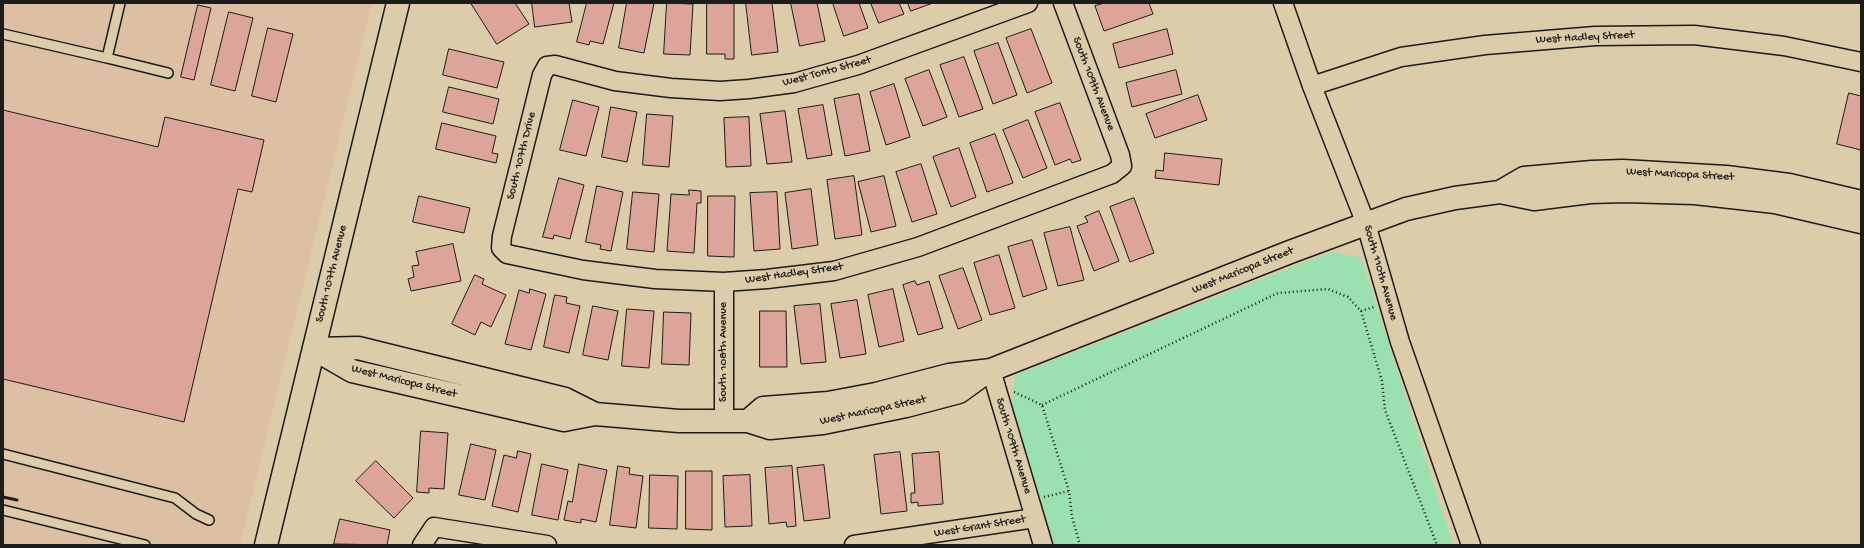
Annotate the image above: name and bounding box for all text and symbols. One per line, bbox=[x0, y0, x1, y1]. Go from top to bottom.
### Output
street label: West Hadley Street bbox=[1535, 28, 1635, 48]
street label: South 109th Avenue bbox=[1068, 35, 1118, 133]
street label: West Tonto Street bbox=[781, 53, 873, 91]
street label: South 107th Drive bbox=[504, 111, 540, 201]
street label: West Maricopa Street bbox=[1626, 165, 1734, 185]
street label: South 107th Avenue bbox=[313, 224, 351, 324]
street label: South 110th Avenue bbox=[1360, 224, 1400, 322]
street label: West Maricopa Street bbox=[1190, 244, 1296, 298]
street label: West Hadley Street bbox=[744, 260, 844, 288]
street label: South 108th Avenue bbox=[717, 302, 731, 402]
street label: West Maricopa Street bbox=[350, 362, 458, 402]
street label: West Maricopa Street bbox=[819, 393, 927, 429]
street label: South 109th Avenue bbox=[992, 396, 1034, 496]
street label: West Grant Street bbox=[933, 513, 1027, 541]

